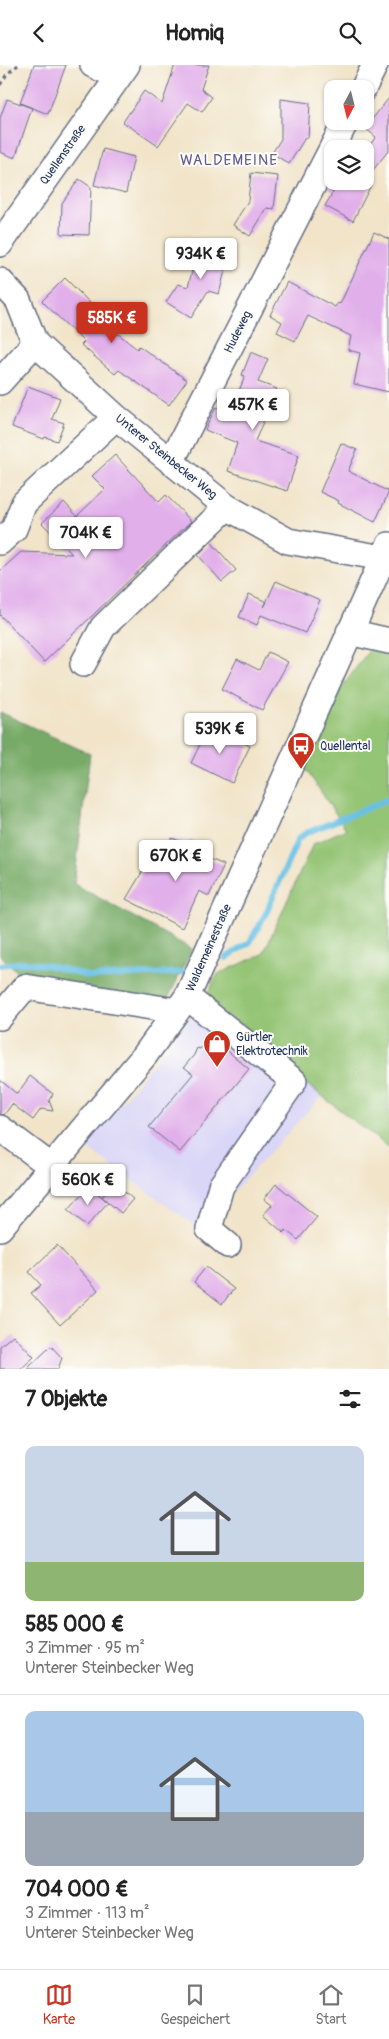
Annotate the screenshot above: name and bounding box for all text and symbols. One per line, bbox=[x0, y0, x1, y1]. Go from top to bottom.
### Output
icon: back bbox=[25, 19, 53, 47]
text: Homiq bbox=[165, 19, 224, 47]
icon: search bbox=[336, 19, 364, 47]
north arrow bbox=[324, 80, 374, 130]
map controls bbox=[324, 80, 374, 190]
street label: Quellenstraße bbox=[37, 122, 89, 188]
button: layers bbox=[324, 140, 374, 190]
district label: WALDEMEINE bbox=[180, 151, 278, 170]
pin: 934K € bbox=[160, 237, 242, 280]
text: 934K € bbox=[176, 244, 226, 264]
pin: 585K € bbox=[71, 301, 153, 344]
text: 585K € bbox=[87, 308, 137, 328]
street label: Hudeweg bbox=[221, 308, 255, 356]
pin: 457K € bbox=[212, 389, 294, 431]
text: 457K € bbox=[228, 395, 278, 415]
street label: Unterer Steinbecker Weg bbox=[112, 411, 220, 503]
pin: 704K € bbox=[45, 517, 127, 559]
text: 704K € bbox=[60, 523, 112, 543]
pin: 539K € bbox=[179, 713, 261, 755]
text: 539K € bbox=[195, 719, 245, 739]
bus stop icon: Quellental bbox=[286, 731, 316, 770]
place label: Quellental bbox=[320, 739, 371, 754]
pin: 670K € bbox=[135, 839, 217, 882]
text: 670K € bbox=[150, 846, 202, 866]
street label: Waldemeinestraße bbox=[183, 902, 235, 994]
shop icon: Gürtler Elektrotechnik bbox=[202, 1029, 232, 1068]
place label: Gürtler Elektrotechnik bbox=[236, 1030, 308, 1059]
pin: 560K € bbox=[47, 1163, 129, 1206]
text: 560K € bbox=[62, 1170, 114, 1190]
icon: filters bbox=[336, 1385, 364, 1413]
text: 7 Objekte bbox=[25, 1386, 107, 1413]
icon: home bbox=[150, 1478, 240, 1568]
text: 585 000 € bbox=[25, 1611, 124, 1638]
text: 3 Zimmer · 95 m² bbox=[25, 1638, 145, 1658]
text: Unterer Steinbecker Weg bbox=[25, 1658, 194, 1678]
icon: home bbox=[150, 1744, 240, 1834]
text: 704 000 € bbox=[25, 1876, 129, 1903]
text: 3 Zimmer · 113 m² bbox=[25, 1903, 150, 1923]
text: Unterer Steinbecker Weg bbox=[25, 1923, 194, 1943]
tab: Karte bbox=[43, 1981, 75, 2028]
tab: Gespeichert bbox=[160, 1981, 230, 2028]
tab: Start bbox=[315, 1981, 346, 2028]

